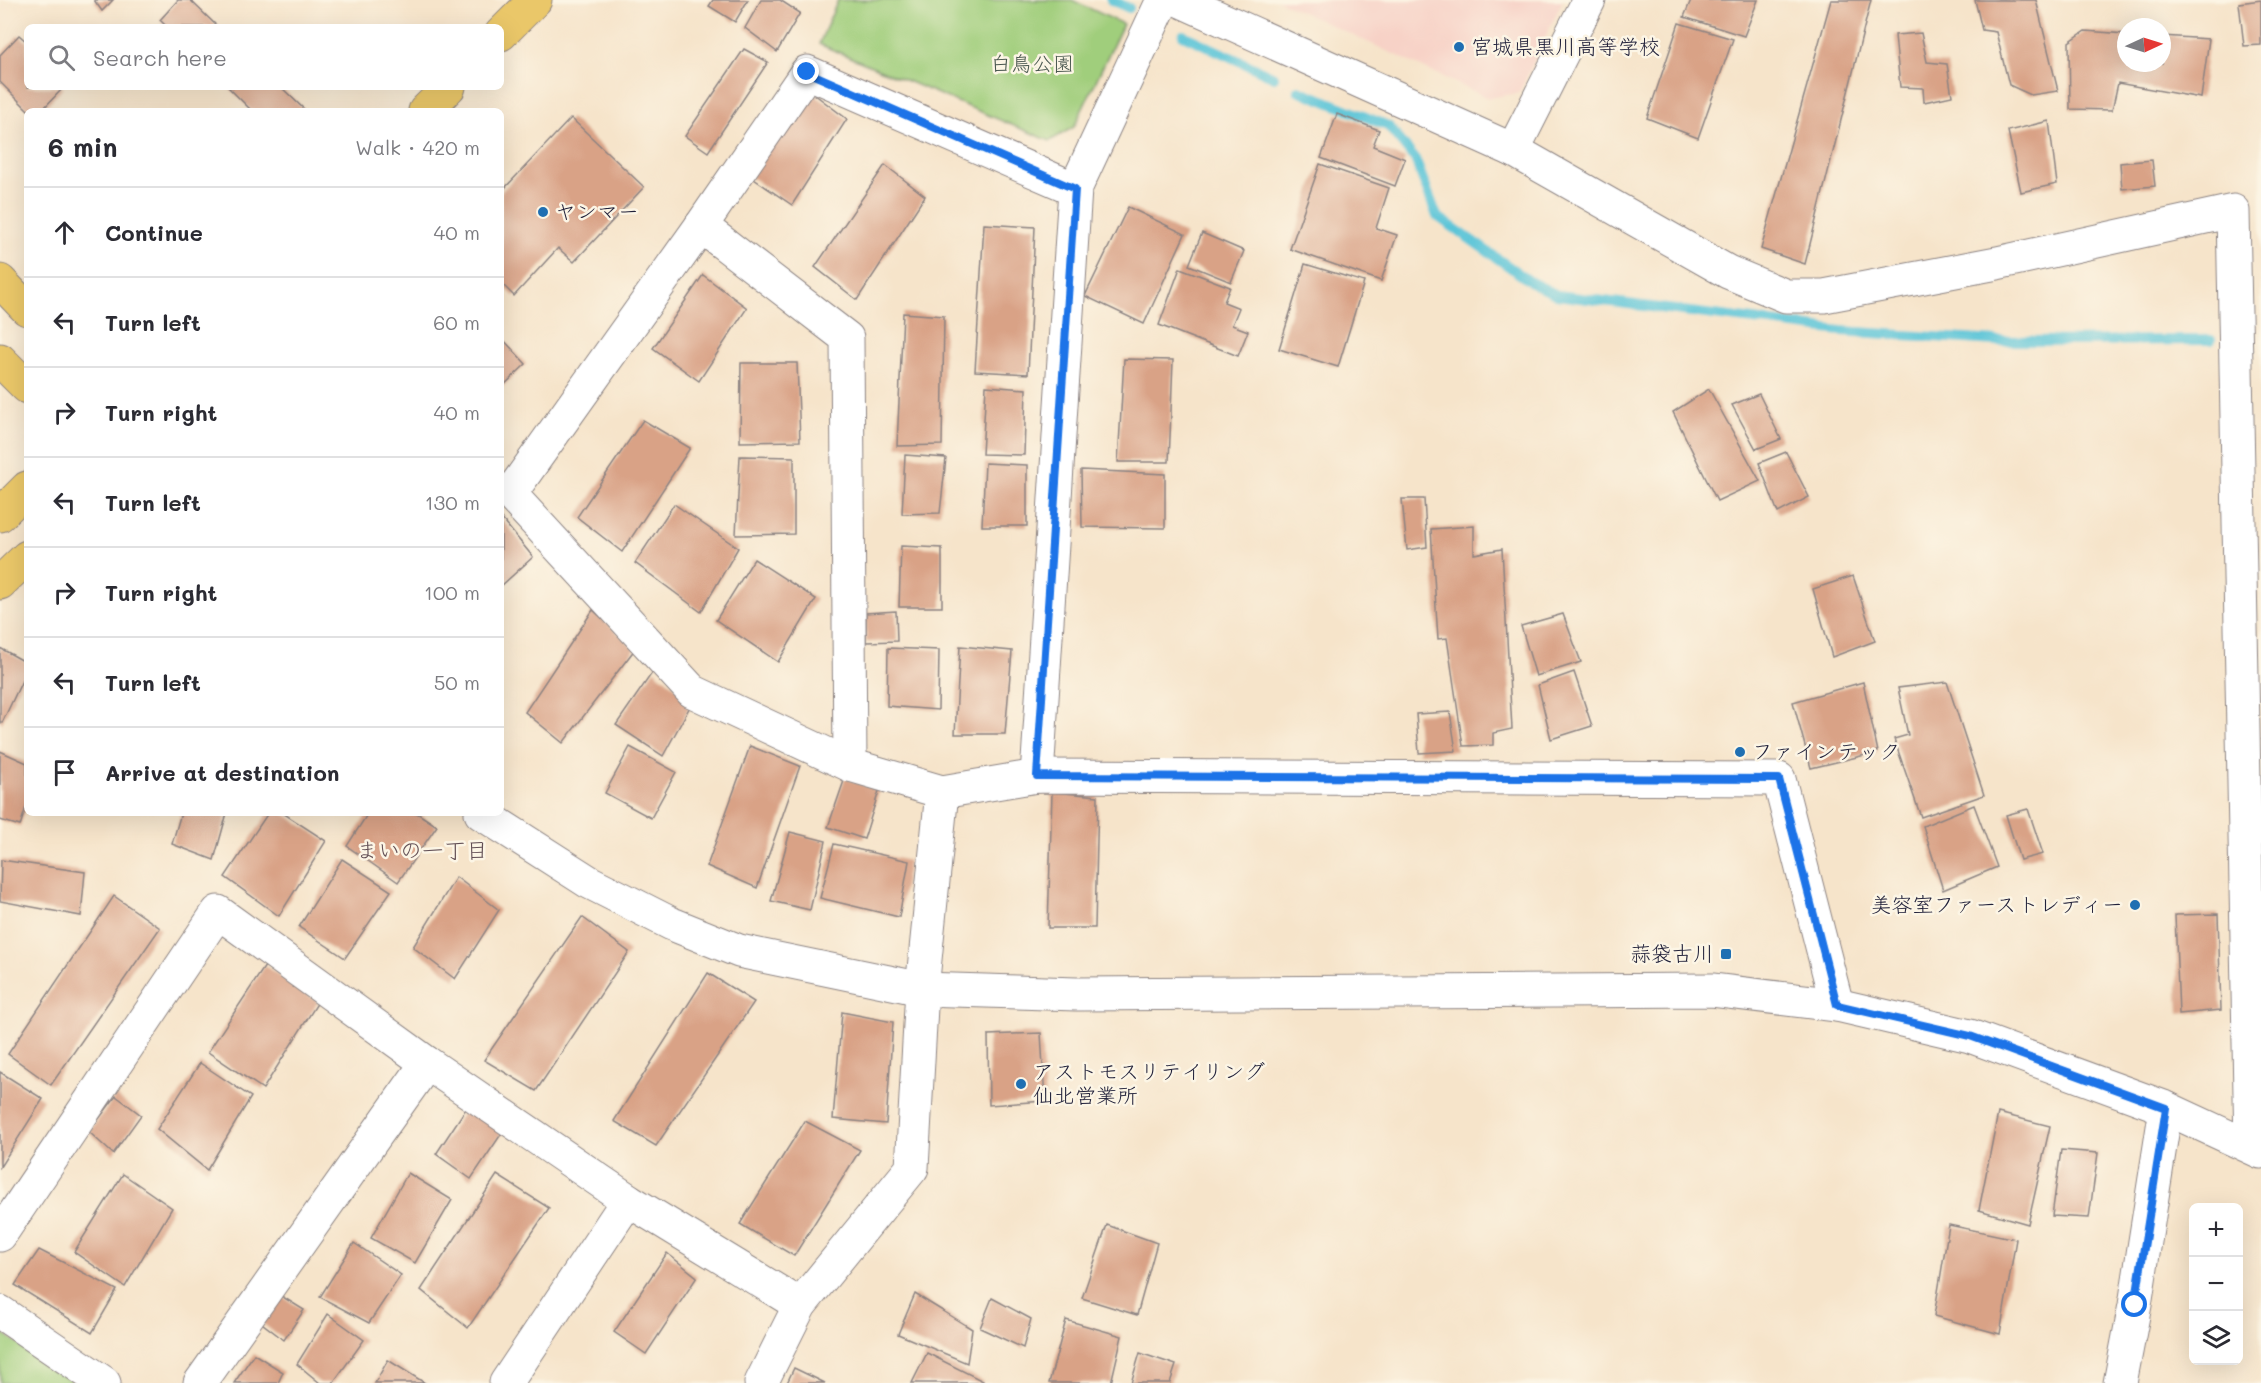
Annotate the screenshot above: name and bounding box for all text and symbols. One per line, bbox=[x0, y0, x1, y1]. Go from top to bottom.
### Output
north arrow bbox=[2117, 18, 2171, 72]
search box bbox=[24, 24, 504, 90]
place label: 宮城県黒川高等学校 bbox=[1471, 32, 1660, 59]
marker: 宮城県黒川高等学校 bbox=[1452, 40, 1466, 54]
icon: search bbox=[45, 41, 78, 74]
text: Search here bbox=[93, 43, 227, 72]
park label: 白鳥公園 bbox=[990, 49, 1074, 76]
route end bbox=[793, 58, 819, 84]
text: 6 min bbox=[48, 130, 117, 164]
text: Walk · 420 m bbox=[355, 134, 480, 160]
place label: ヤンマー bbox=[555, 197, 639, 224]
marker: ヤンマー bbox=[536, 205, 550, 219]
icon: ahead bbox=[48, 216, 81, 249]
text: Continue bbox=[105, 218, 203, 247]
text: 40 m bbox=[434, 219, 480, 245]
icon: left bbox=[48, 306, 81, 339]
text: Turn left bbox=[105, 308, 201, 337]
text: 60 m bbox=[433, 309, 480, 335]
icon: right bbox=[48, 396, 81, 429]
text: Turn right bbox=[105, 398, 217, 427]
text: 40 m bbox=[434, 399, 480, 425]
icon: left bbox=[48, 486, 81, 519]
text: Turn left bbox=[105, 488, 201, 517]
text: 130 m bbox=[425, 489, 480, 515]
icon: right bbox=[48, 576, 81, 609]
text: Turn right bbox=[105, 578, 217, 607]
text: 100 m bbox=[424, 579, 480, 605]
icon: left bbox=[48, 666, 81, 699]
text: Turn left bbox=[105, 668, 201, 697]
text: 50 m bbox=[434, 669, 480, 695]
place label: ファインテック bbox=[1752, 737, 1900, 764]
marker: ファインテック bbox=[1733, 745, 1747, 759]
icon: arrive bbox=[48, 756, 81, 789]
text: Arrive at destination bbox=[105, 758, 340, 787]
district label: まいの一丁目 bbox=[356, 835, 488, 864]
place label: 美容室ファーストレディー bbox=[1871, 890, 2123, 917]
marker: 美容室ファーストレディー bbox=[2128, 898, 2142, 912]
place label: 蒜袋古川 bbox=[1630, 939, 1714, 966]
marker: 蒜袋古川 bbox=[1719, 947, 1733, 961]
place label: アストモスリテイリング 仙北営業所 bbox=[1033, 1057, 1265, 1108]
marker: アストモスリテイリング 仙北営業所 bbox=[1014, 1077, 1028, 1091]
map controls bbox=[2189, 1203, 2243, 1365]
button: + bbox=[2189, 1203, 2243, 1257]
button: − bbox=[2189, 1257, 2243, 1311]
route start bbox=[2121, 1291, 2147, 1317]
button: layers bbox=[2189, 1311, 2243, 1365]

